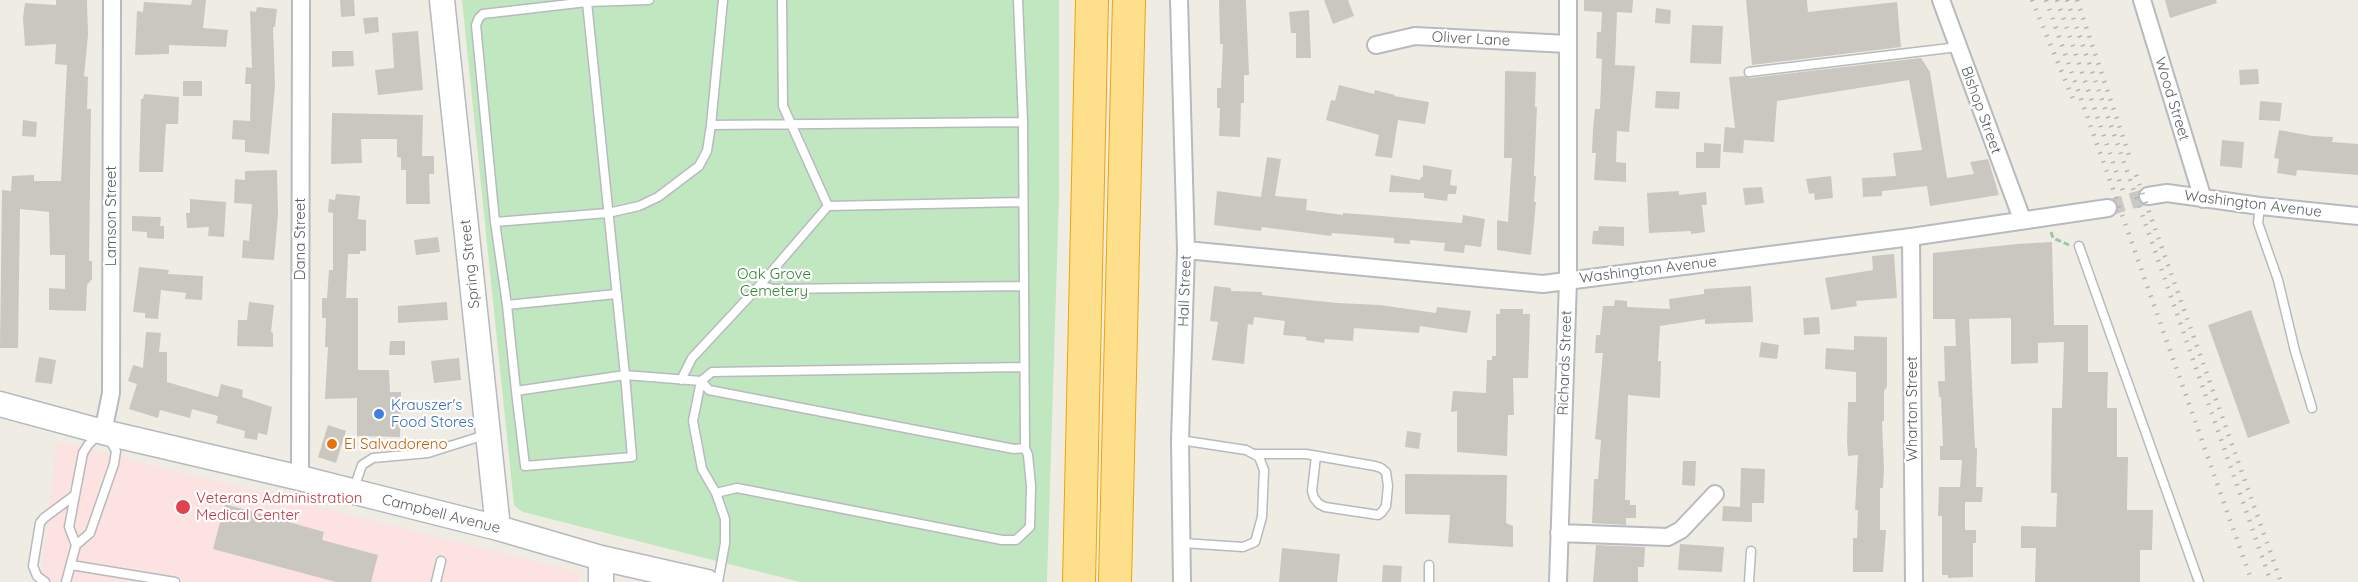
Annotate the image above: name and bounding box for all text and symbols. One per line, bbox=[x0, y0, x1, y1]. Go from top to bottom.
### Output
street label: Oliver Lane bbox=[1431, 28, 1511, 50]
street label: Wood Street bbox=[2151, 55, 2193, 143]
street label: Bishop Street bbox=[1957, 64, 2005, 156]
street label: Lamson Street bbox=[102, 166, 120, 266]
street label: Washington Avenue bbox=[2183, 187, 2323, 221]
street label: Dana Street bbox=[291, 198, 309, 280]
street label: Spring Street bbox=[456, 218, 484, 310]
street label: Washington Avenue bbox=[1578, 253, 1718, 287]
street label: Hall Street bbox=[1175, 255, 1195, 327]
park label: Oak Grove Cemetery bbox=[737, 265, 811, 300]
street label: Richards Street bbox=[1554, 310, 1576, 416]
street label: Wharton Street bbox=[1903, 356, 1921, 462]
place label: Krauszer's Food Stores bbox=[391, 396, 474, 431]
marker: Krauszer's Food Stores bbox=[372, 407, 386, 421]
place label: El Salvadoreno bbox=[344, 435, 447, 453]
marker: El Salvadoreno bbox=[325, 437, 339, 451]
place label: Veterans Administration Medical Center bbox=[196, 489, 362, 524]
street label: Campbell Avenue bbox=[380, 491, 502, 537]
marker: Veterans Administration Medical Center bbox=[174, 498, 192, 516]

